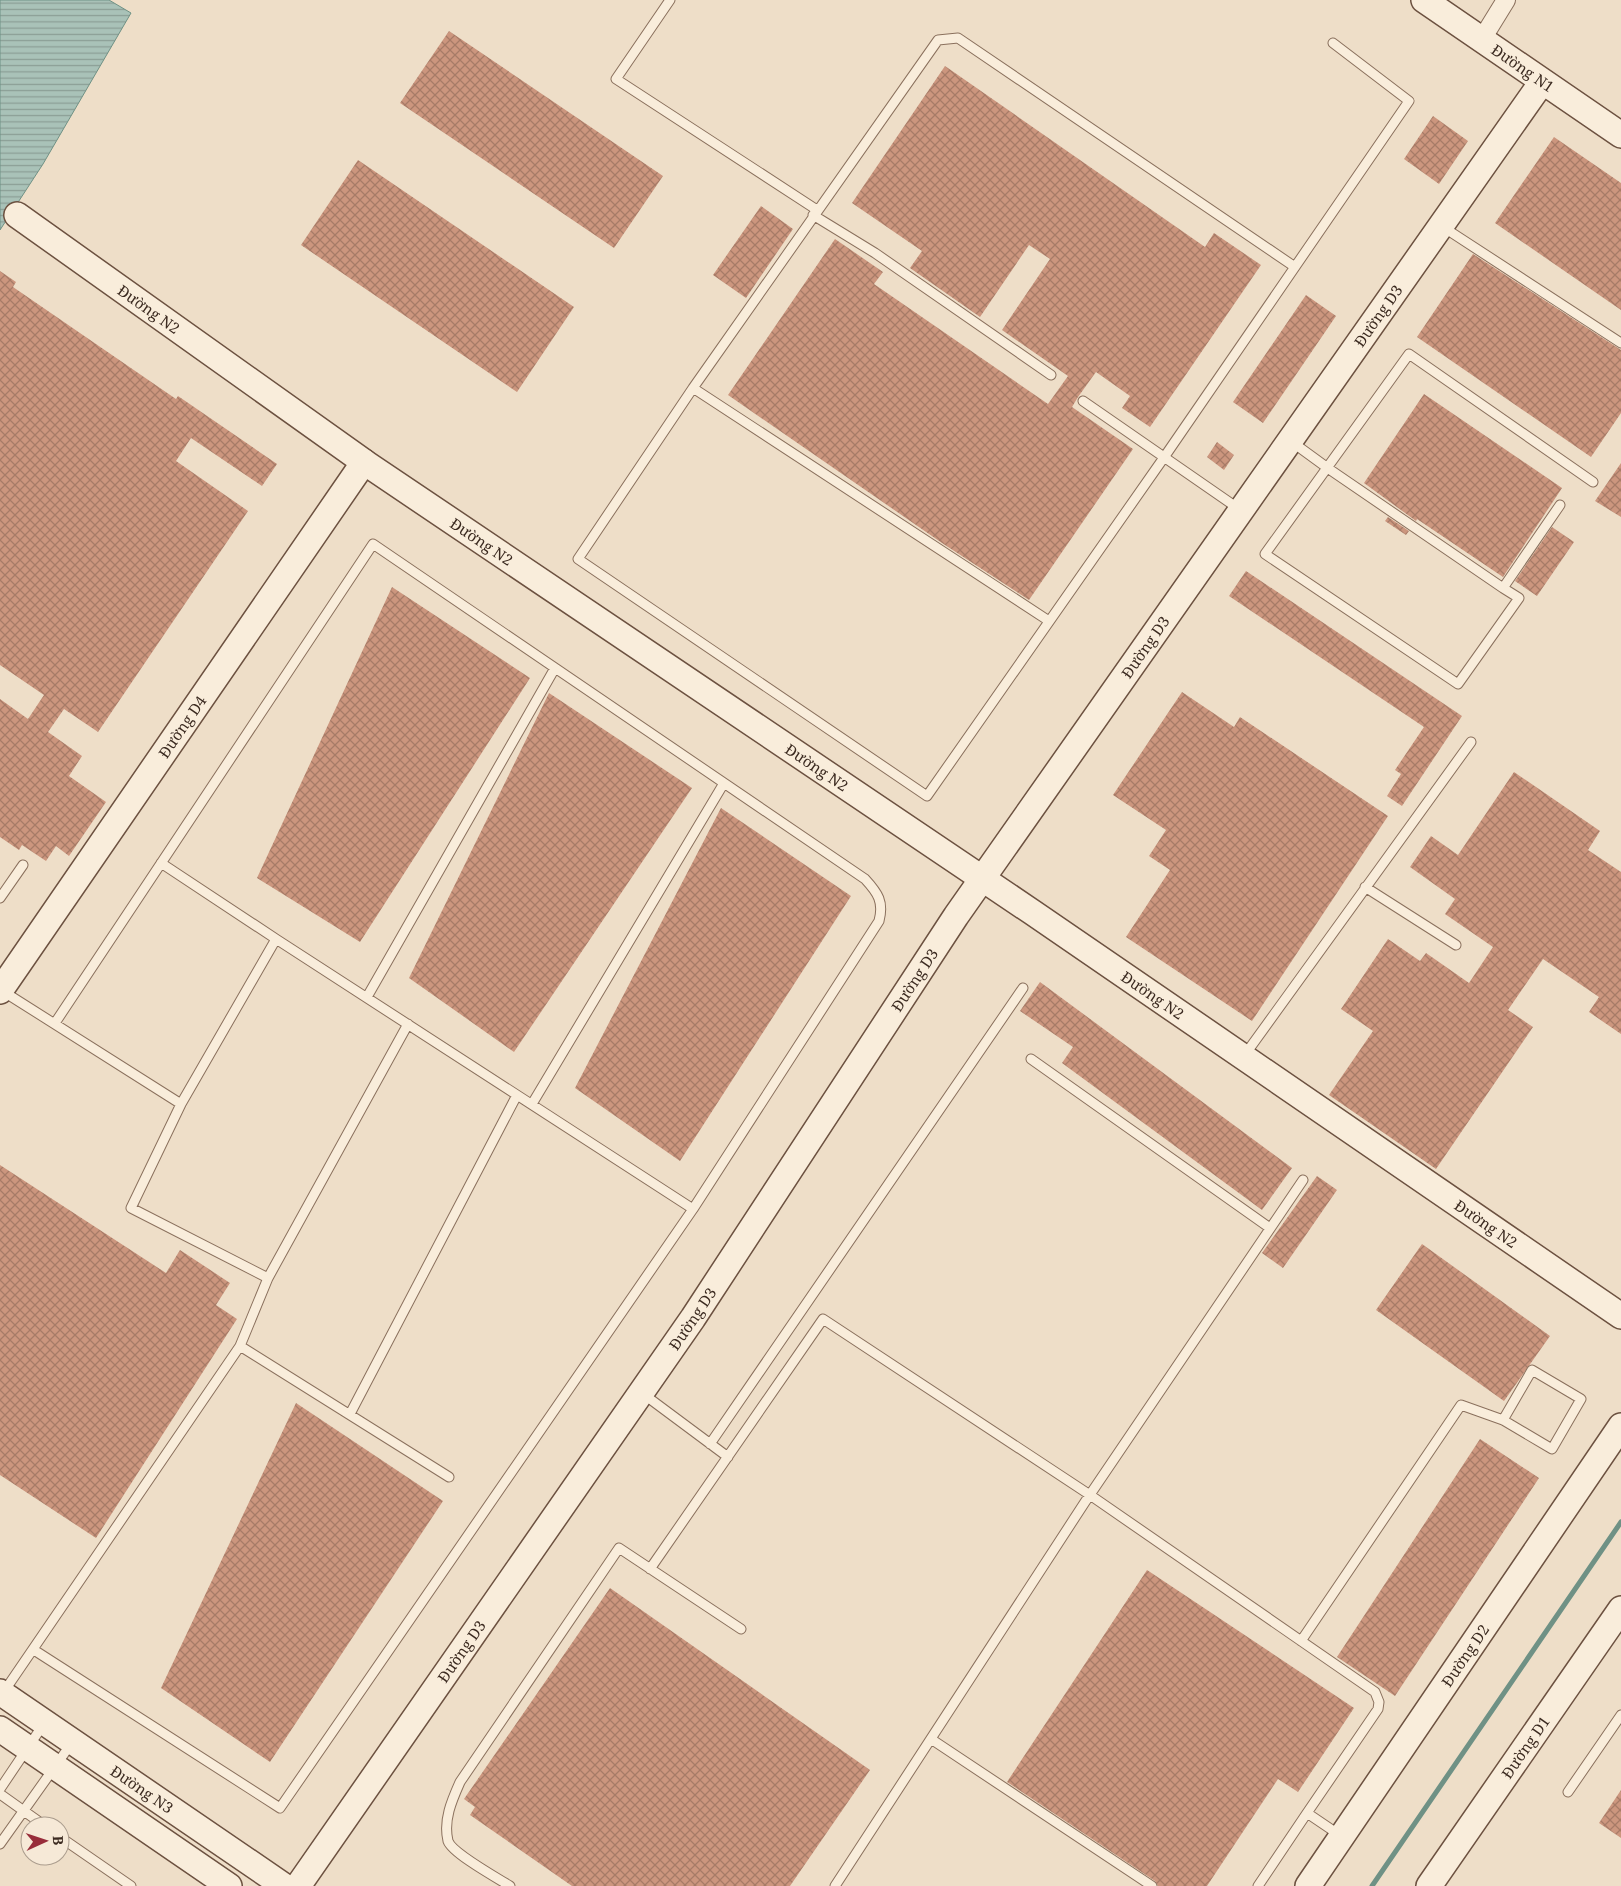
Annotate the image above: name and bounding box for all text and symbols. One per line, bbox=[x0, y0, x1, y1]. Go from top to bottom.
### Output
street label: Đường N1 bbox=[1488, 39, 1558, 96]
street label: Đường N2 bbox=[114, 280, 184, 338]
street label: Đường D3 bbox=[1349, 281, 1407, 351]
street label: Đường N2 bbox=[446, 513, 517, 570]
street label: Đường D3 bbox=[1116, 612, 1174, 682]
street label: Đường D4 bbox=[153, 691, 211, 762]
street label: Đường N2 bbox=[781, 739, 852, 795]
street label: Đường D3 bbox=[886, 944, 942, 1015]
street label: Đường N2 bbox=[1118, 966, 1188, 1024]
street label: Đường N2 bbox=[1451, 1195, 1521, 1252]
street label: Đường D3 bbox=[664, 1283, 720, 1354]
street label: Đường D3 bbox=[433, 1616, 490, 1686]
street label: Đường D2 bbox=[1437, 1620, 1493, 1690]
street label: Đường D1 bbox=[1497, 1712, 1554, 1782]
street label: Đường N3 bbox=[107, 1760, 177, 1818]
north arrow bbox=[20, 1816, 70, 1866]
text: B bbox=[49, 1835, 68, 1845]

